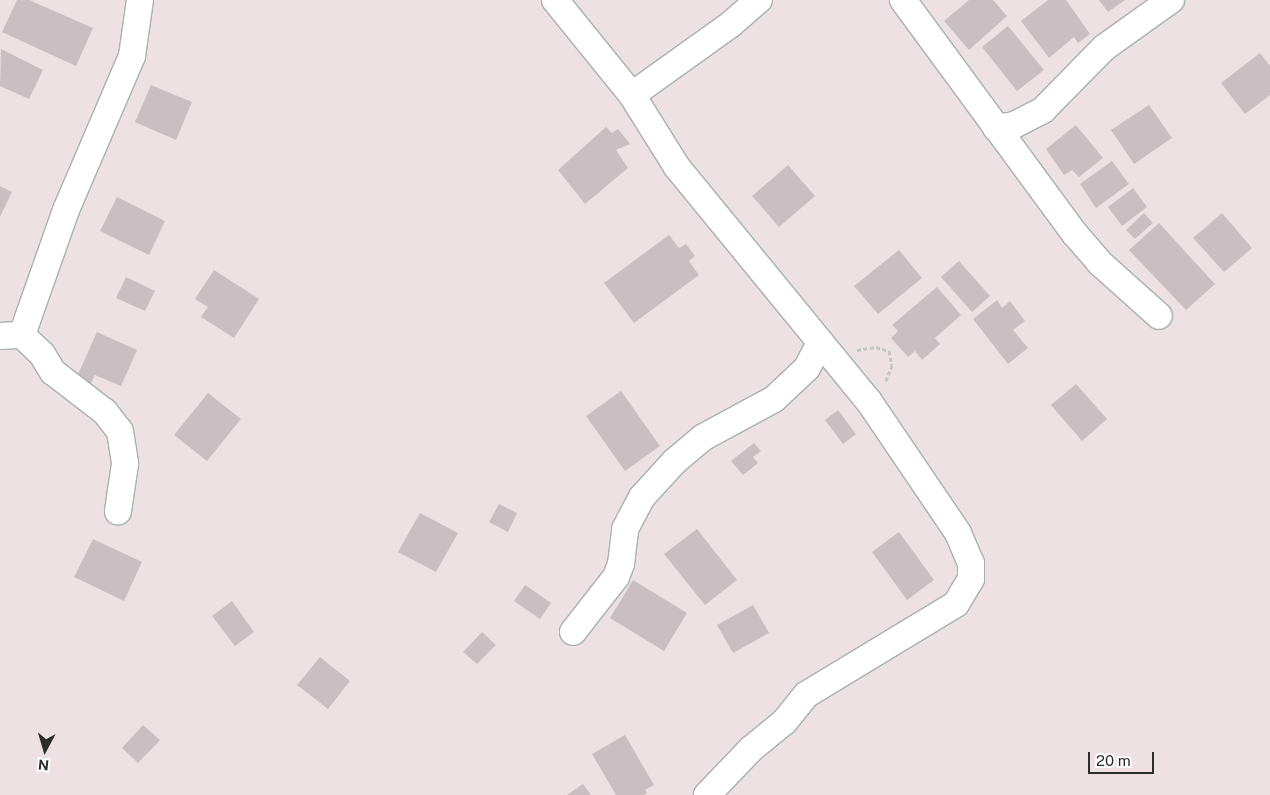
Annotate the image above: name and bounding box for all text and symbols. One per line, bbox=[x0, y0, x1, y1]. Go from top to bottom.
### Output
north arrow bbox=[20, 725, 70, 775]
scale bar bbox=[1090, 742, 1156, 774]
text: 20 m bbox=[1096, 752, 1131, 769]
text: N bbox=[37, 756, 50, 773]

